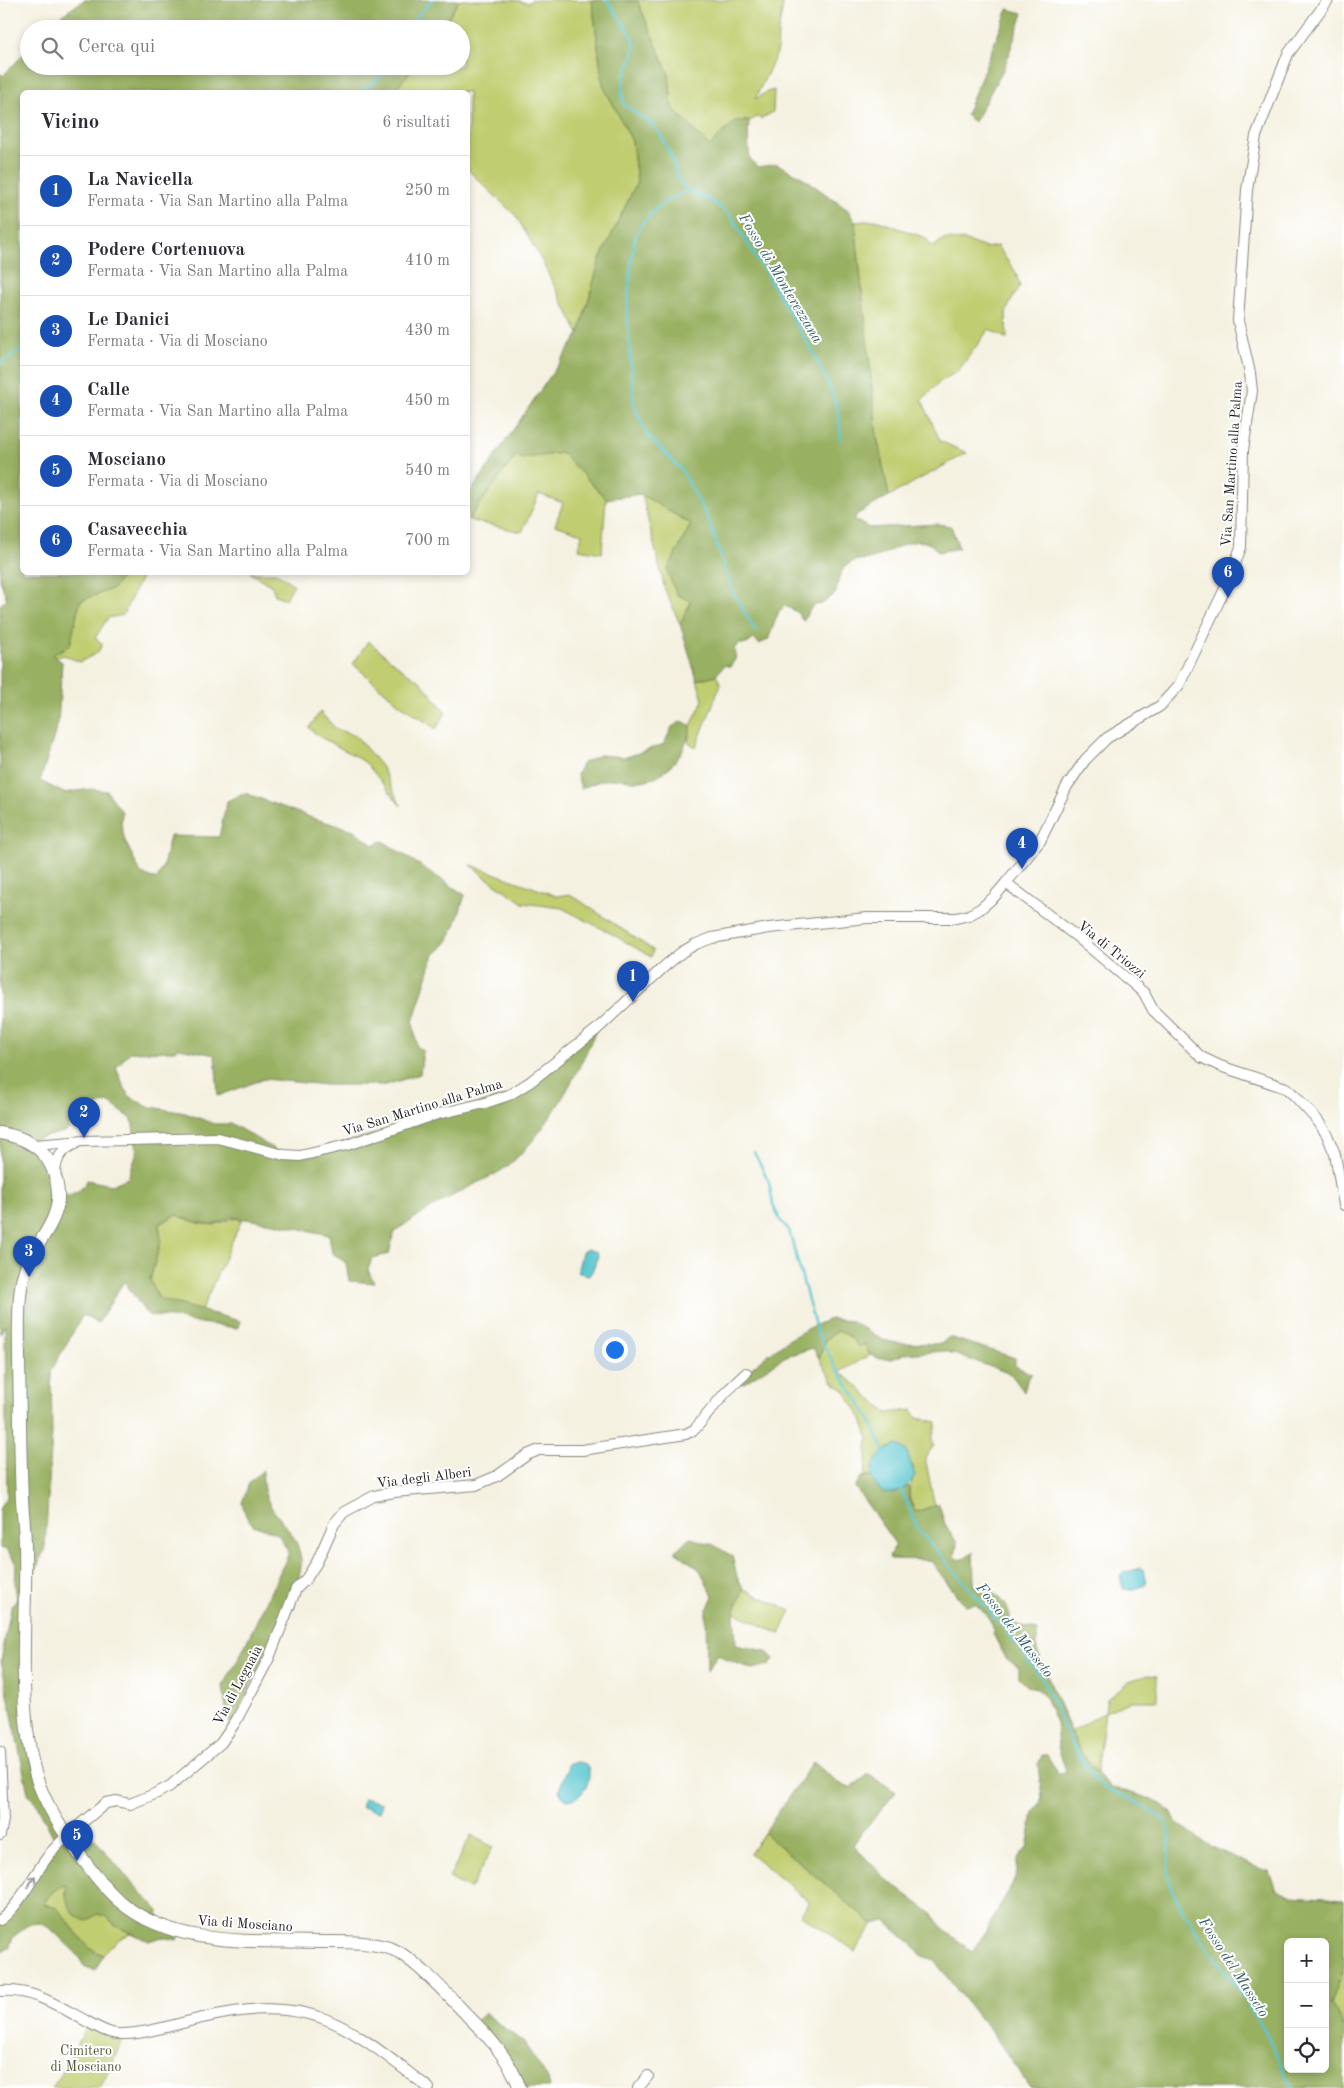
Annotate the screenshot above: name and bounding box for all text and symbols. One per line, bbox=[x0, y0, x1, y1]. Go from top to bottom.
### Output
search box bbox=[20, 20, 470, 75]
icon: search bbox=[38, 34, 66, 62]
text: Cerca qui bbox=[78, 38, 155, 57]
text: Vicino bbox=[40, 112, 99, 133]
text: 6 risultati bbox=[382, 115, 450, 131]
text: La Navicella bbox=[87, 171, 193, 190]
text: 1 bbox=[51, 183, 61, 199]
text: 250 m bbox=[405, 183, 450, 199]
text: Fermata · Via San Martino alla Palma bbox=[87, 194, 348, 210]
water label: Fosso di Monterezzana bbox=[735, 210, 824, 346]
text: Podere Cortenuova bbox=[87, 241, 245, 260]
text: 2 bbox=[51, 253, 61, 269]
text: 410 m bbox=[405, 253, 450, 269]
text: Fermata · Via San Martino alla Palma bbox=[87, 264, 348, 280]
text: Le Danici bbox=[87, 311, 169, 330]
text: 3 bbox=[51, 323, 61, 339]
text: 430 m bbox=[405, 323, 450, 339]
text: Fermata · Via di Mosciano bbox=[87, 334, 268, 350]
text: Calle bbox=[87, 381, 130, 400]
street label: Via San Martino alla Palma bbox=[1219, 381, 1245, 548]
text: 4 bbox=[51, 393, 61, 409]
text: 450 m bbox=[405, 393, 450, 409]
text: Fermata · Via San Martino alla Palma bbox=[87, 404, 348, 420]
text: Mosciano bbox=[87, 451, 166, 470]
text: 5 bbox=[51, 463, 61, 479]
text: 540 m bbox=[405, 463, 450, 479]
text: Fermata · Via di Mosciano bbox=[87, 474, 268, 490]
text: Casavecchia bbox=[87, 521, 188, 540]
text: 6 bbox=[51, 533, 61, 549]
text: 700 m bbox=[405, 533, 450, 549]
text: Fermata · Via San Martino alla Palma bbox=[87, 544, 348, 560]
pin: 6 bbox=[1212, 557, 1244, 598]
pin: 4 bbox=[1006, 828, 1038, 869]
street label: Via di Triozzi bbox=[1075, 918, 1148, 981]
pin: 1 bbox=[617, 961, 649, 1002]
street label: Via San Martino alla Palma bbox=[341, 1077, 504, 1139]
pin: 2 bbox=[68, 1097, 100, 1138]
pin: 3 bbox=[13, 1236, 45, 1277]
your location bbox=[602, 1337, 628, 1363]
street label: Via degli Alberi bbox=[376, 1465, 472, 1491]
water label: Fosso del Masseto bbox=[972, 1580, 1055, 1681]
street label: Via di Legnaia bbox=[211, 1643, 265, 1728]
pin: 5 bbox=[61, 1820, 93, 1861]
one-way arrow bbox=[26, 1876, 36, 1890]
street label: Via di Mosciano bbox=[197, 1914, 293, 1934]
water label: Fosso del Masseto bbox=[1194, 1914, 1271, 2020]
map controls bbox=[1284, 1938, 1329, 2073]
button: + bbox=[1284, 1938, 1329, 1983]
button: − bbox=[1284, 1983, 1329, 2028]
button: locate bbox=[1284, 2028, 1329, 2073]
park label: Cimitero di Mosciano bbox=[50, 2044, 122, 2074]

